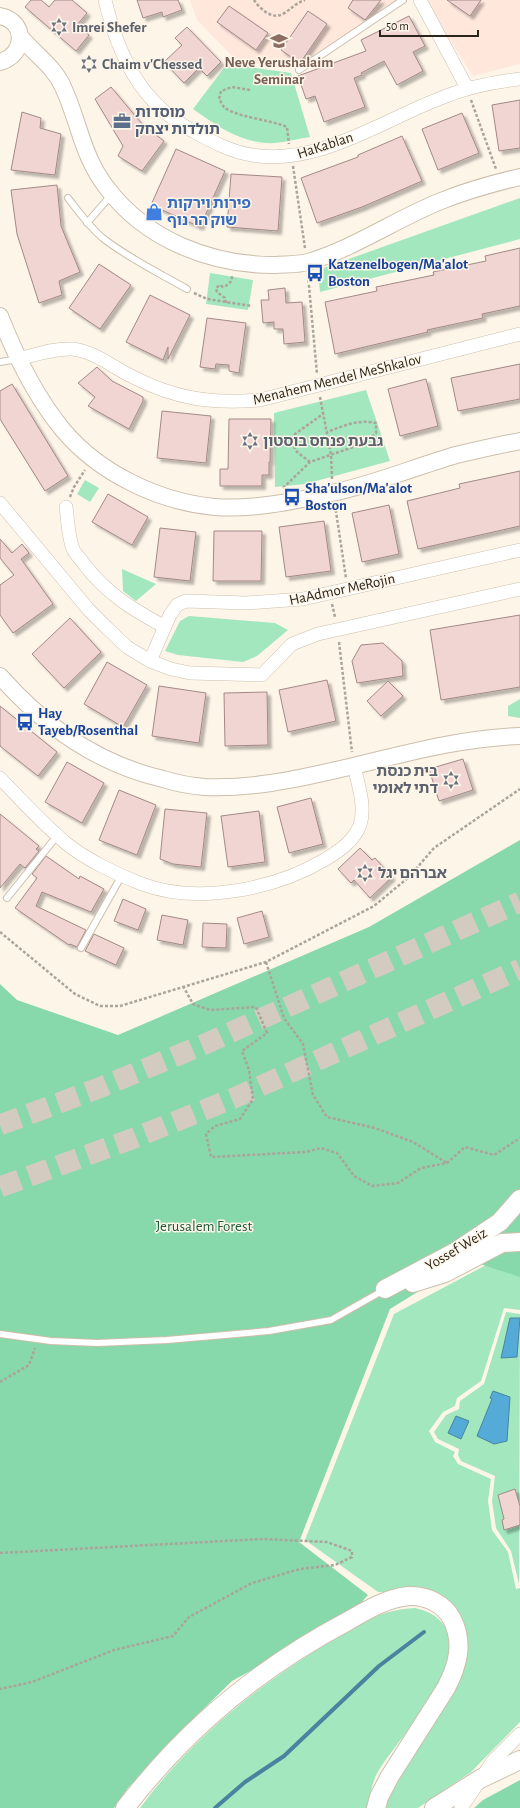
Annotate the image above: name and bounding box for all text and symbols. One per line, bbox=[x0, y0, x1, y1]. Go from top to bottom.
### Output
scale bar bbox=[380, 12, 478, 38]
synagogue icon: Imrei Shefer bbox=[49, 17, 69, 37]
place label: Imrei Shefer bbox=[72, 20, 147, 35]
text: 50 m bbox=[386, 20, 409, 32]
school or university icon: Neve Yerushalaim Seminar bbox=[269, 31, 289, 51]
synagogue icon: Chaim v'Chessed bbox=[79, 54, 99, 74]
place label: Neve Yerushalaim Seminar bbox=[225, 55, 333, 87]
place label: Chaim v'Chessed bbox=[102, 57, 202, 72]
place label: מוסדות תולדות יצחק bbox=[135, 105, 220, 137]
office icon: מוסדות תולדות יצחק bbox=[112, 111, 132, 131]
street label: HaKablan bbox=[295, 129, 355, 162]
place label: פירות וירקות שוק הר נוף bbox=[167, 196, 251, 228]
shop icon: פירות וירקות שוק הר נוף bbox=[144, 202, 164, 222]
place label: Katzenelbogen/Ma'alot Boston bbox=[328, 257, 468, 289]
bus stop icon: Katzenelbogen/Ma'alot Boston bbox=[305, 263, 325, 283]
street label: Menahem Mendel MeShkalov bbox=[251, 351, 424, 408]
synagogue icon: גבעת פנחס בוסטון bbox=[240, 431, 260, 451]
place label: גבעת פנחס בוסטון bbox=[263, 434, 383, 449]
place label: Sha'ulson/Ma'alot Boston bbox=[305, 481, 412, 513]
bus stop icon: Sha'ulson/Ma'alot Boston bbox=[282, 487, 302, 507]
street label: HaAdmor MeRojin bbox=[288, 571, 397, 608]
place label: Hay Tayeb/Rosenthal bbox=[38, 706, 138, 738]
bus stop icon: Hay Tayeb/Rosenthal bbox=[15, 712, 35, 732]
place label: בית כנסת דתי לאומי bbox=[373, 764, 438, 796]
synagogue icon: בית כנסת דתי לאומי bbox=[441, 770, 461, 790]
synagogue icon: אברהם יגל bbox=[355, 863, 375, 883]
place label: אברהם יגל bbox=[378, 866, 447, 881]
park label: Jerusalem Forest bbox=[156, 1219, 253, 1234]
street label: Yossef Weiz bbox=[423, 1225, 490, 1274]

